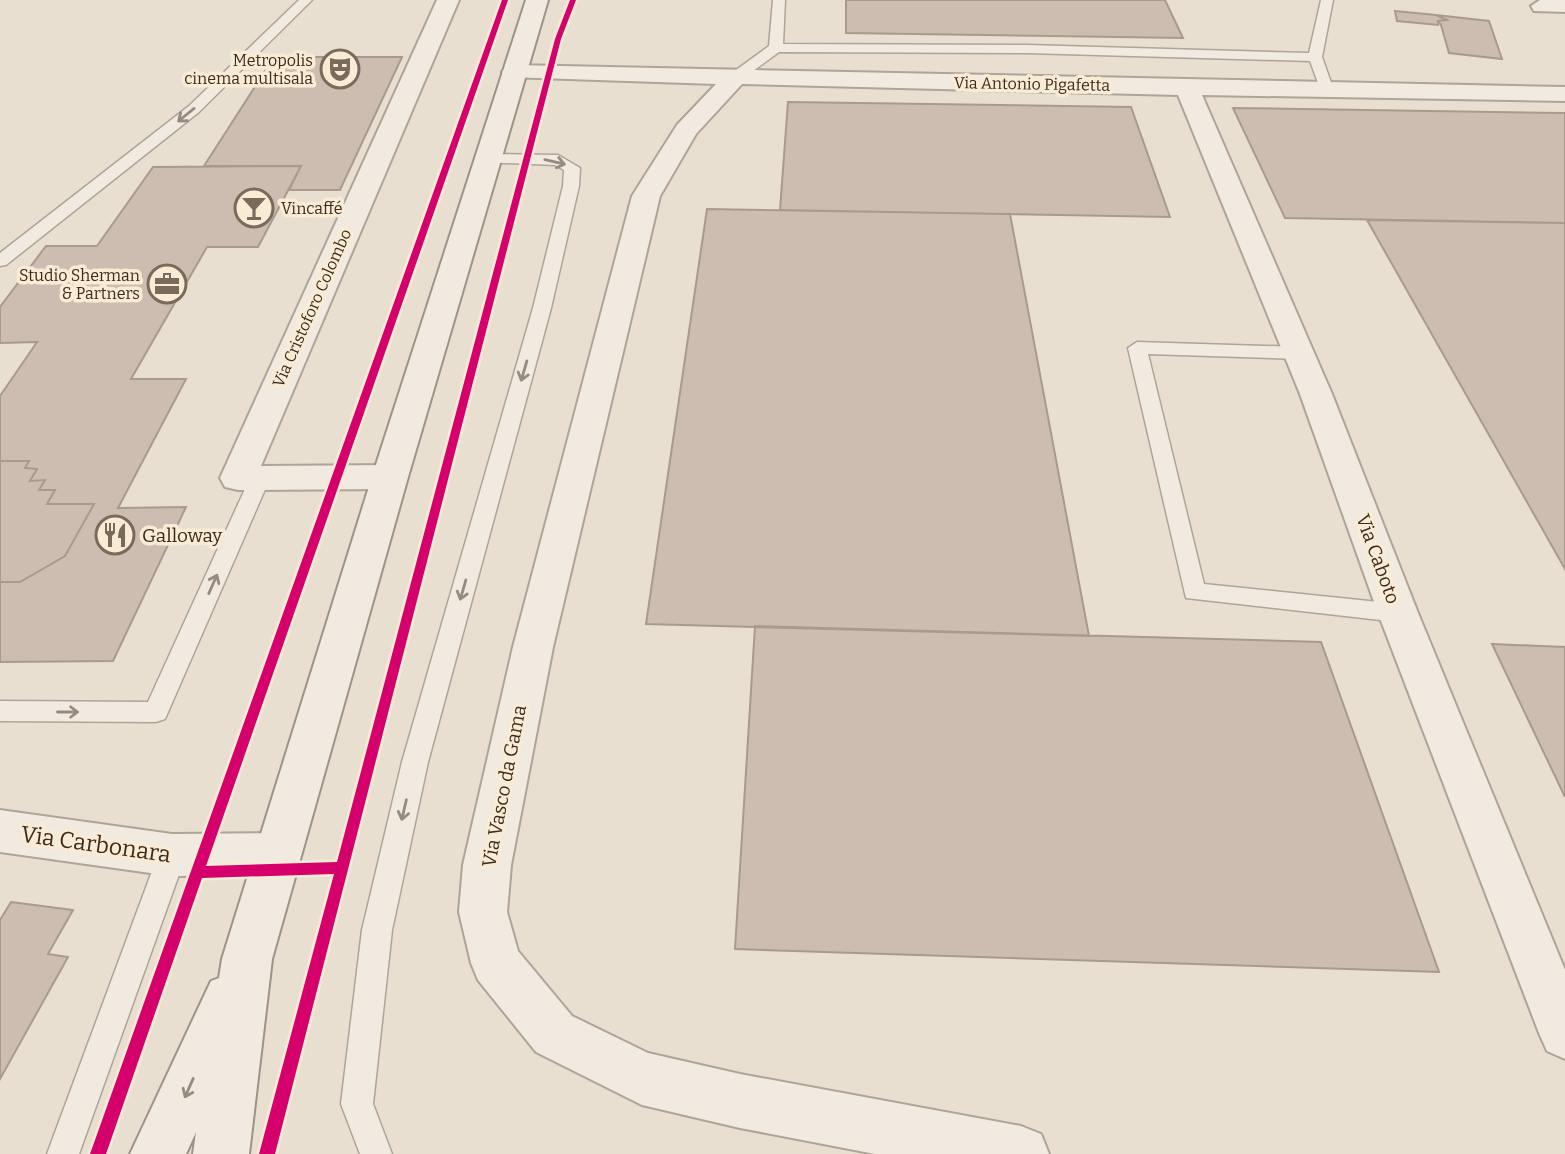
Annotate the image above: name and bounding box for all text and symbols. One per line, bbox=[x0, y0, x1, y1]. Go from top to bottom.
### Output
theatre icon: Metropolis cinema multisala bbox=[319, 48, 361, 90]
place label: Metropolis cinema multisala bbox=[184, 51, 313, 88]
street label: Via Antonio Pigafetta bbox=[954, 73, 1110, 95]
one-way arrow bbox=[177, 107, 196, 122]
one-way arrow bbox=[544, 157, 566, 170]
bar icon: Vincaffé bbox=[233, 187, 275, 229]
place label: Vincaffé bbox=[281, 199, 342, 218]
street label: Via Cristoforo Colombo bbox=[269, 226, 355, 390]
office icon: Studio Sherman & Partners bbox=[146, 263, 188, 305]
place label: Studio Sherman & Partners bbox=[19, 266, 140, 303]
one-way arrow bbox=[517, 359, 530, 382]
street label: Via Caboto bbox=[1351, 511, 1405, 607]
restaurant icon: Galloway bbox=[94, 514, 136, 556]
place label: Galloway bbox=[142, 524, 223, 547]
one-way arrow bbox=[207, 574, 220, 595]
one-way arrow bbox=[455, 579, 468, 601]
street label: Via Vasco da Gama bbox=[477, 702, 531, 869]
one-way arrow bbox=[56, 705, 79, 718]
one-way arrow bbox=[397, 798, 410, 821]
street label: Via Carbonara bbox=[19, 820, 173, 868]
one-way arrow bbox=[182, 1077, 195, 1098]

